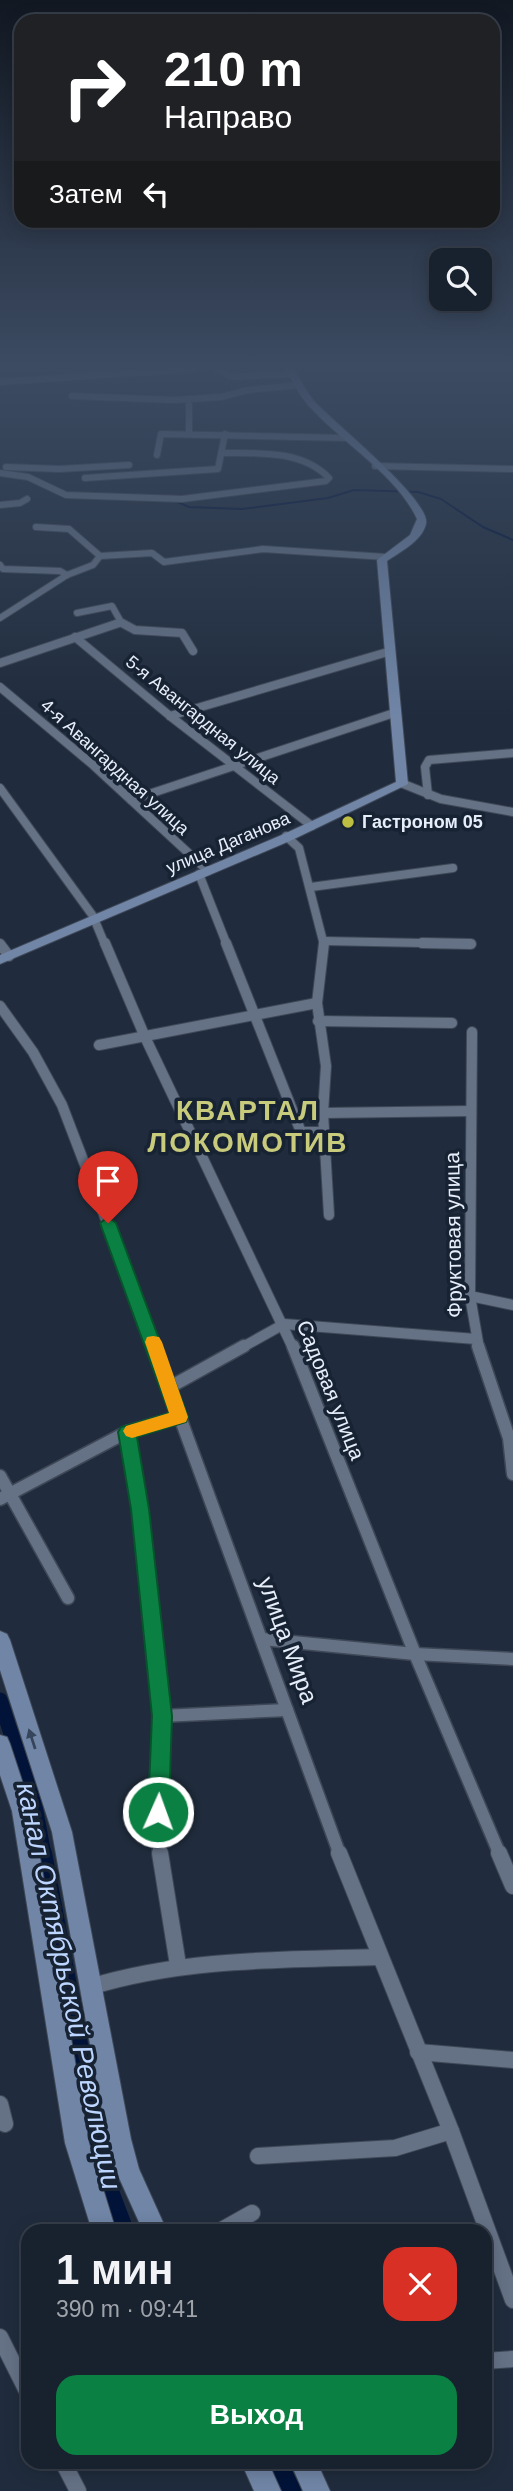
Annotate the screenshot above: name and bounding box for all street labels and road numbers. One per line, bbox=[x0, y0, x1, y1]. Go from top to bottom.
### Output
street label: 5-я Авангардная улица bbox=[122, 652, 285, 789]
street label: 4-я Авангардная улица bbox=[37, 695, 194, 840]
street label: улица Даганова bbox=[163, 808, 294, 878]
street label: Фруктовая улица bbox=[440, 1152, 466, 1318]
street label: Садовая улица bbox=[293, 1317, 370, 1463]
street label: улица Мира bbox=[253, 1573, 324, 1708]

